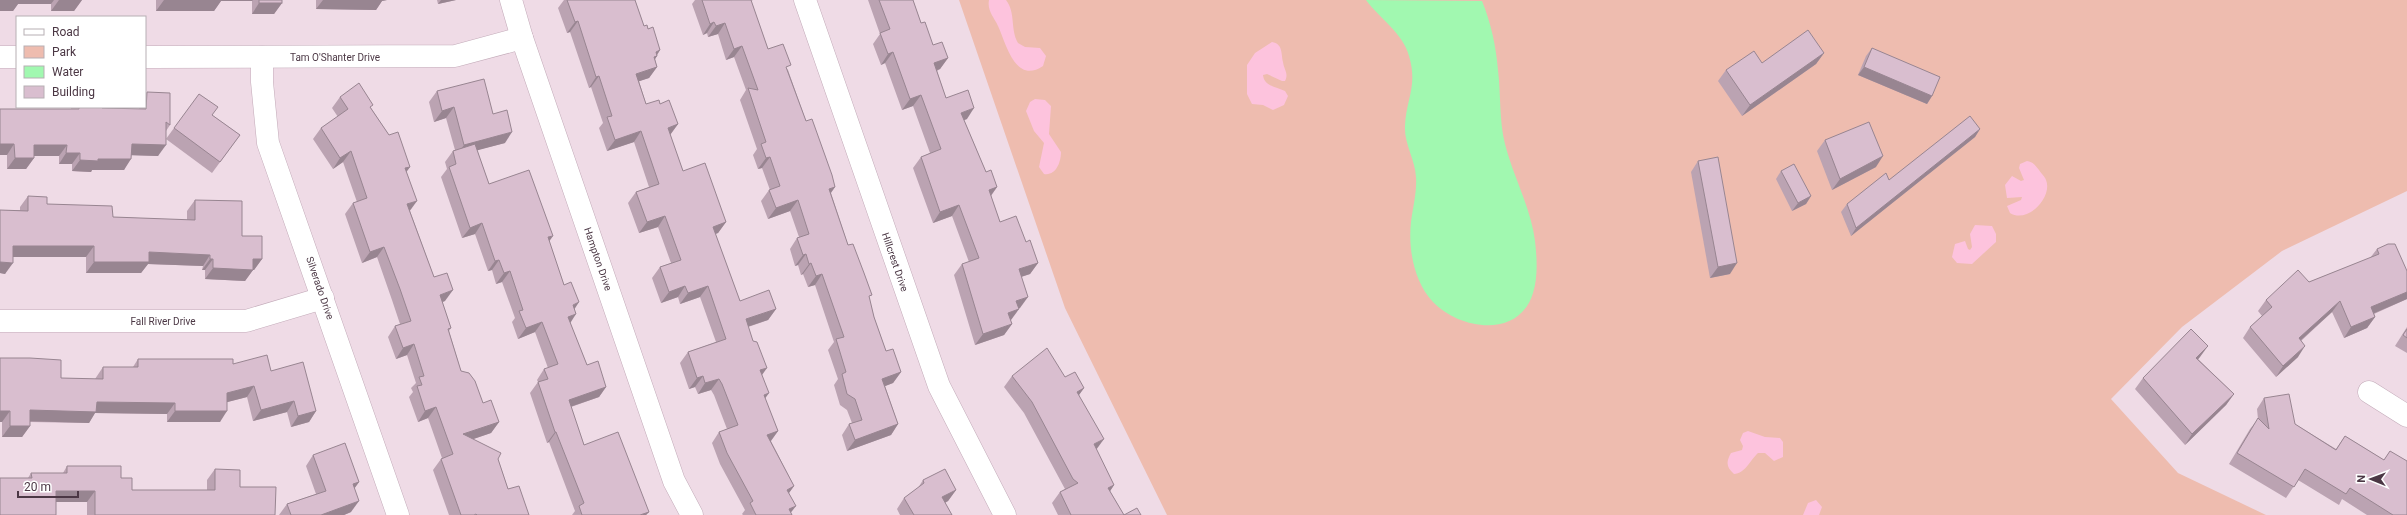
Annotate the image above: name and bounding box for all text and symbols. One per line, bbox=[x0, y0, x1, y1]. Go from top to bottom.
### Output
legend bbox=[16, 16, 146, 108]
text: Road bbox=[52, 25, 80, 39]
text: Park bbox=[52, 45, 77, 59]
street label: Tam O'Shanter Drive bbox=[290, 52, 380, 63]
text: Water bbox=[52, 65, 83, 79]
text: Building bbox=[52, 85, 95, 99]
street label: Hampton Drive bbox=[582, 226, 614, 292]
street label: Hillcrest Drive bbox=[880, 231, 910, 293]
street label: Silverado Drive bbox=[304, 255, 336, 321]
street label: Fall River Drive bbox=[130, 316, 196, 327]
north arrow bbox=[2351, 459, 2391, 499]
scale bar bbox=[18, 473, 78, 499]
text: N bbox=[2355, 475, 2368, 483]
text: 20 m bbox=[24, 480, 51, 494]

